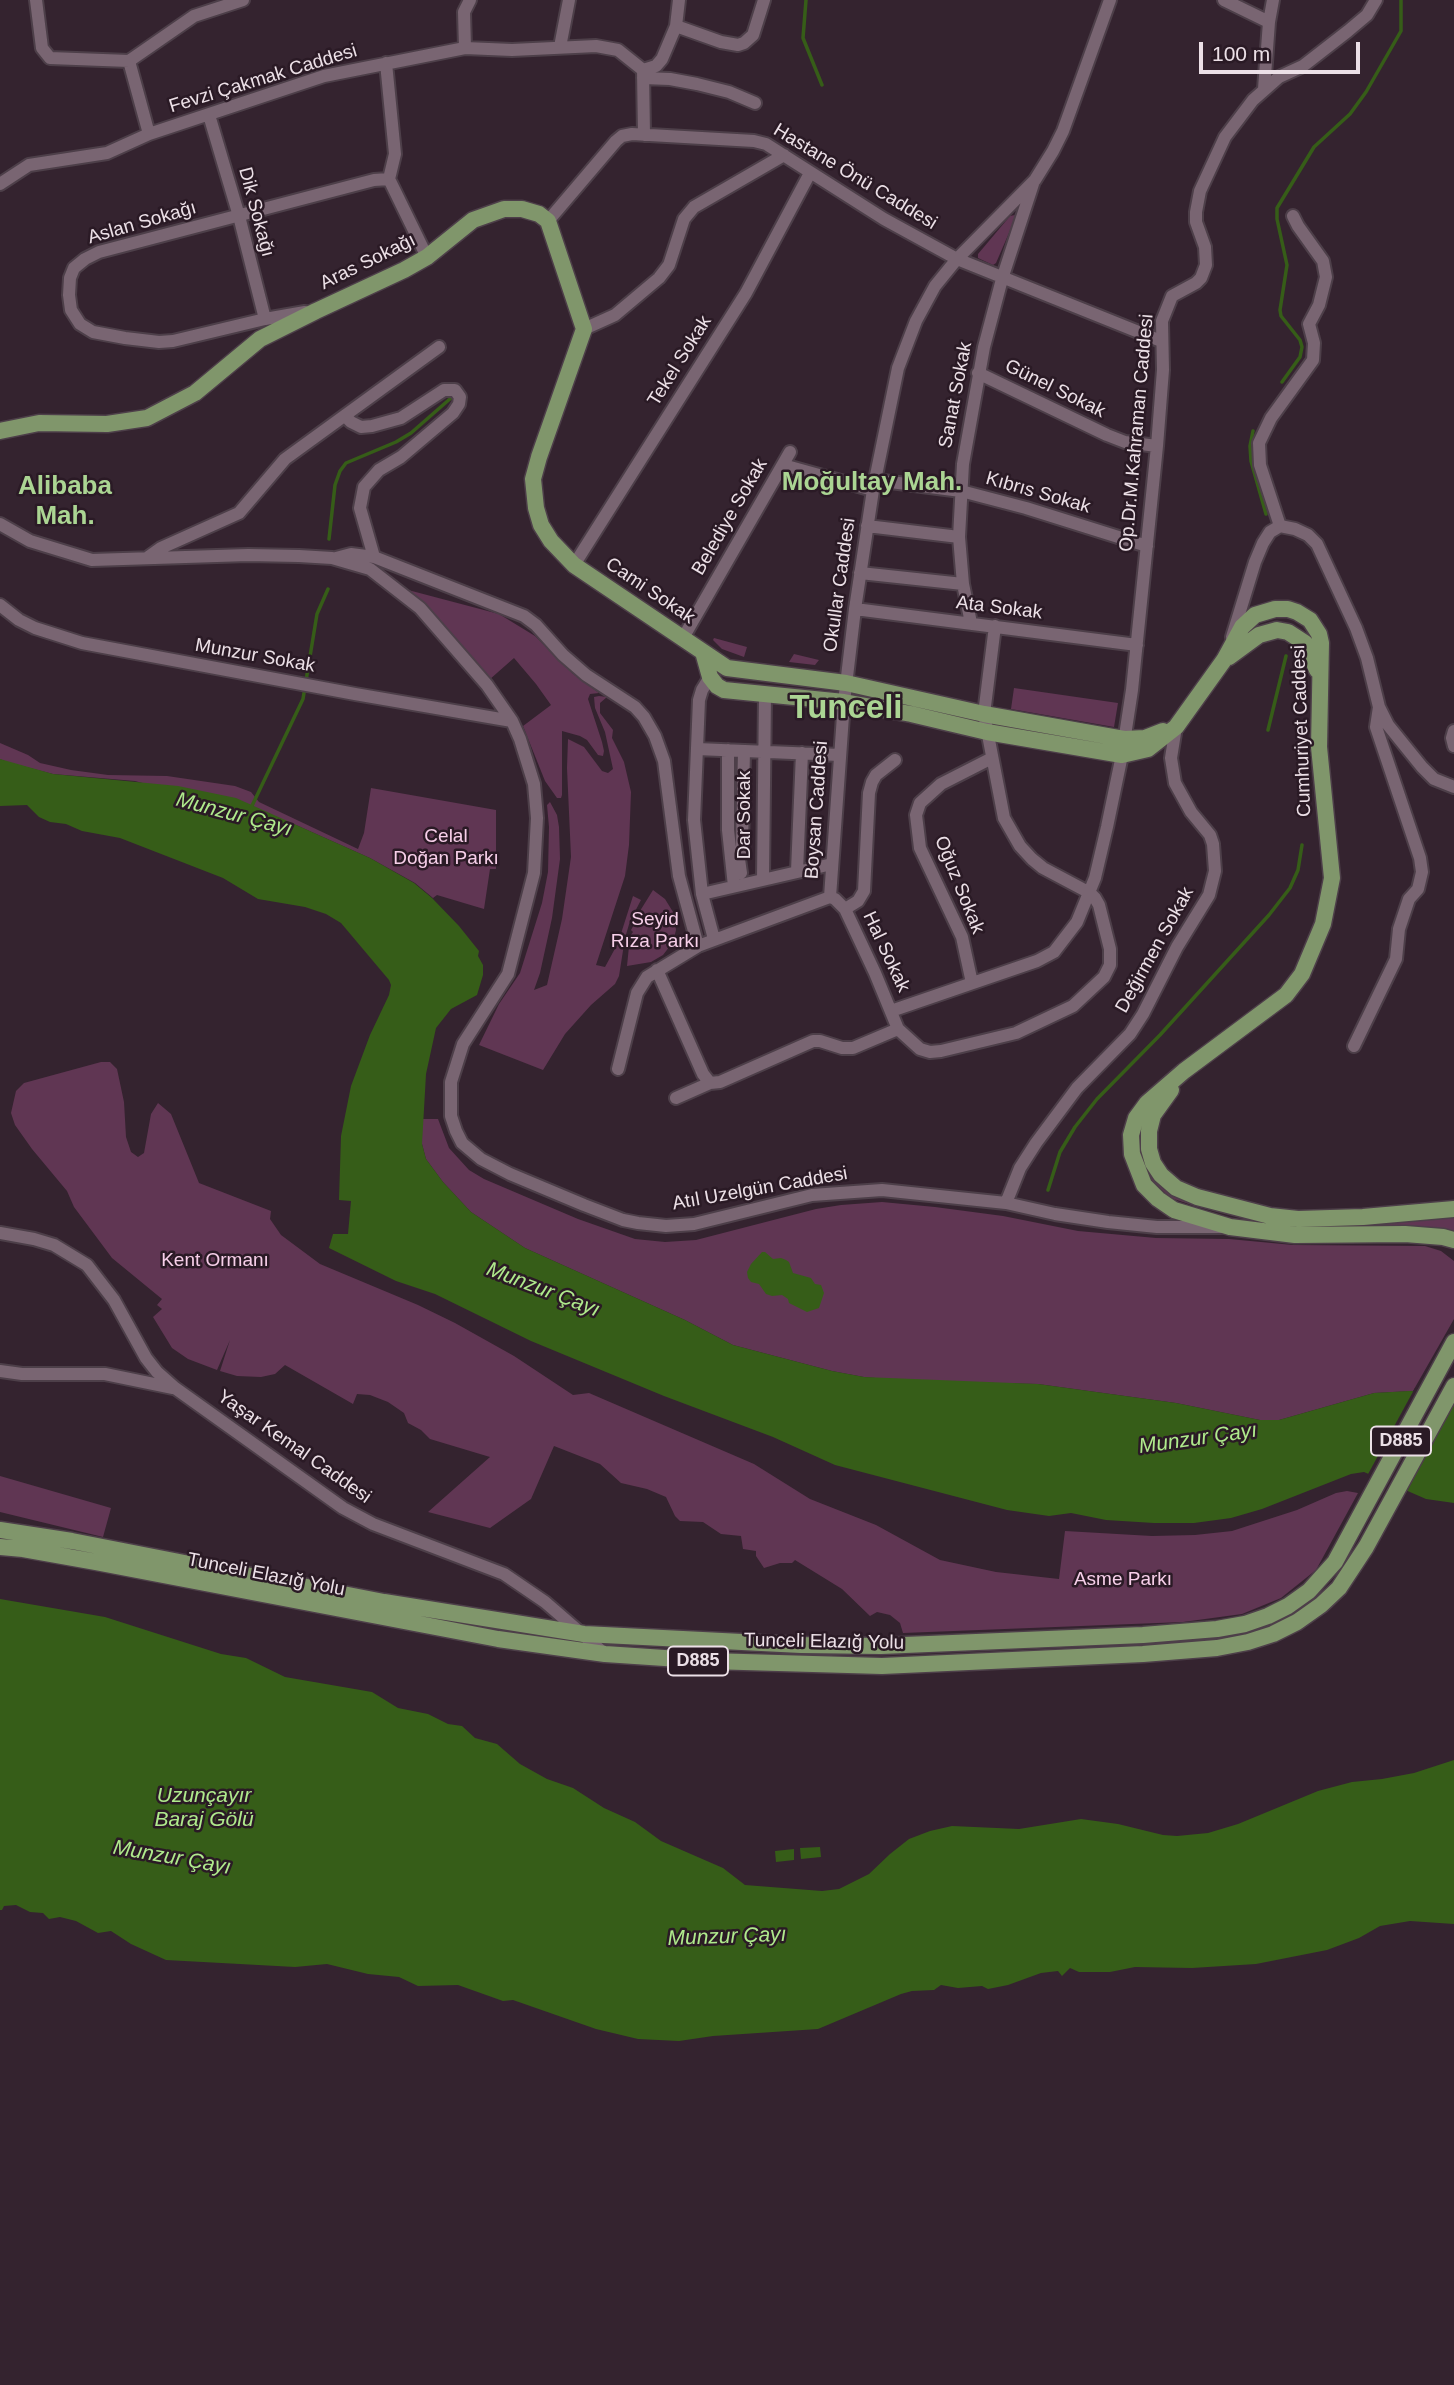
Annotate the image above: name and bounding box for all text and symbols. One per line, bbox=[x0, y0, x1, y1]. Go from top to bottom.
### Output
scale bar bbox=[1202, 28, 1363, 72]
street label: Fevzi Çakmak Caddesi bbox=[166, 40, 360, 118]
text: 100 m bbox=[1212, 42, 1270, 65]
street label: Hastane Önü Caddesi bbox=[769, 119, 941, 235]
street label: Dik Sokağı bbox=[233, 165, 279, 259]
street label: Aslan Sokağı bbox=[85, 197, 199, 249]
street label: Aras Sokağı bbox=[316, 229, 420, 295]
street label: Tekel Sokak bbox=[643, 312, 717, 410]
street label: Op.Dr.M.Kahraman Caddesi bbox=[1115, 313, 1159, 553]
street label: Sanat Sokak bbox=[935, 340, 977, 450]
street label: Günel Sokak bbox=[1001, 355, 1109, 423]
street label: Belediye Sokak bbox=[687, 455, 773, 579]
district label: Moğultay Mah. bbox=[782, 467, 962, 499]
street label: Kıbrıs Sokak bbox=[983, 467, 1093, 519]
district label: Alibaba Mah. bbox=[18, 471, 112, 532]
street label: Okullar Caddesi bbox=[819, 516, 861, 654]
street label: Cami Sokak bbox=[601, 553, 699, 629]
street label: Ata Sokak bbox=[955, 591, 1043, 625]
street label: Munzur Sokak bbox=[193, 634, 317, 678]
street label: Cumhuriyet Caddesi bbox=[1288, 645, 1316, 817]
district label: Tunceli bbox=[789, 689, 903, 729]
street label: Boysan Caddesi bbox=[801, 740, 833, 880]
street label: Dar Sokak bbox=[734, 771, 756, 859]
water label: Munzur Çayı bbox=[173, 787, 295, 843]
park label: Celal Doğan Parkı bbox=[393, 826, 499, 870]
street label: Oğuz Sokak bbox=[929, 833, 989, 937]
street label: Değirmen Sokak bbox=[1111, 883, 1199, 1017]
street label: Hal Sokak bbox=[857, 908, 915, 996]
park label: Seyid Rıza Parkı bbox=[611, 909, 699, 953]
street label: Atıl Uzelgün Caddesi bbox=[671, 1162, 849, 1216]
park label: Kent Ormanı bbox=[161, 1250, 269, 1272]
water label: Munzur Çayı bbox=[483, 1257, 603, 1323]
street label: Yaşar Kemal Caddesi bbox=[213, 1385, 375, 1509]
water label: Munzur Çayı bbox=[1137, 1418, 1259, 1460]
road number: D885 bbox=[1371, 1426, 1431, 1456]
street label: Tunceli Elazığ Yolu bbox=[185, 1549, 347, 1601]
park label: Asme Parkı bbox=[1074, 1569, 1172, 1591]
street label: Tunceli Elazığ Yolu bbox=[744, 1629, 904, 1655]
road number: D885 bbox=[668, 1646, 728, 1676]
water label: Uzunçayır Baraj Gölü bbox=[154, 1783, 254, 1833]
water label: Munzur Çayı bbox=[111, 1835, 233, 1881]
water label: Munzur Çayı bbox=[667, 1922, 787, 1952]

